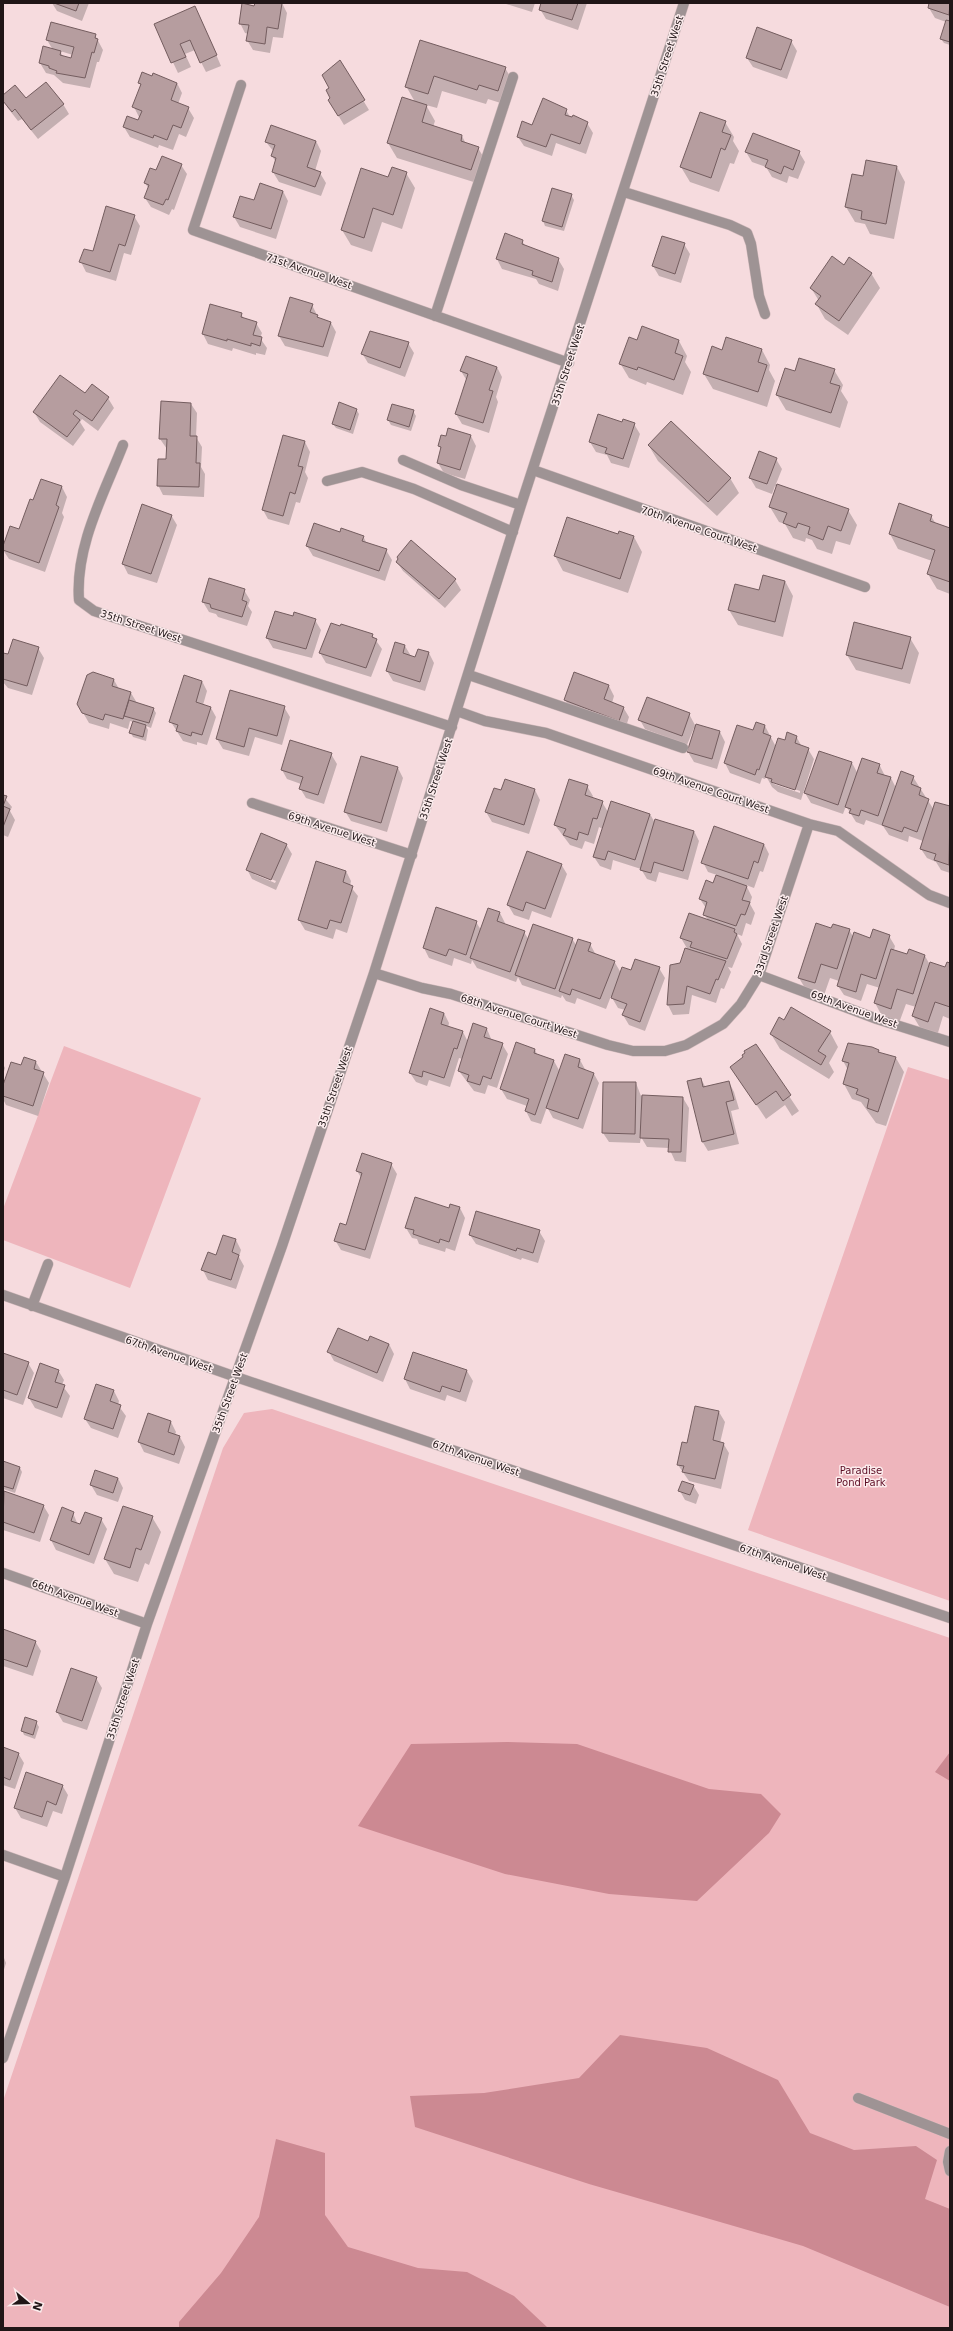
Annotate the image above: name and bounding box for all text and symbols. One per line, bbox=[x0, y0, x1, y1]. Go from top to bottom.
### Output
street label: 35th Street West bbox=[649, 14, 685, 98]
street label: 71st Avenue West bbox=[265, 251, 353, 291]
street label: 35th Street West bbox=[550, 323, 586, 407]
street label: 70th Avenue Court West bbox=[640, 504, 758, 554]
street label: 35th Street West bbox=[99, 608, 183, 644]
street label: 35th Street West bbox=[418, 737, 454, 821]
street label: 69th Avenue Court West bbox=[652, 765, 770, 815]
street label: 69th Avenue West bbox=[287, 810, 377, 848]
street label: 33rd Street West bbox=[752, 894, 790, 978]
street label: 69th Avenue West bbox=[809, 988, 899, 1030]
street label: 68th Avenue Court West bbox=[459, 992, 579, 1040]
street label: 35th Street West bbox=[316, 1045, 354, 1129]
street label: 67th Avenue West bbox=[124, 1334, 214, 1374]
street label: 35th Street West bbox=[210, 1351, 250, 1434]
street label: 67th Avenue West bbox=[431, 1438, 521, 1478]
park label: Paradise Pond Park bbox=[836, 1465, 886, 1488]
street label: 67th Avenue West bbox=[738, 1542, 828, 1582]
street label: 66th Avenue West bbox=[30, 1577, 120, 1619]
street label: 35th Street West bbox=[105, 1657, 141, 1741]
north arrow bbox=[8, 2283, 48, 2323]
text: N bbox=[29, 2300, 45, 2313]

